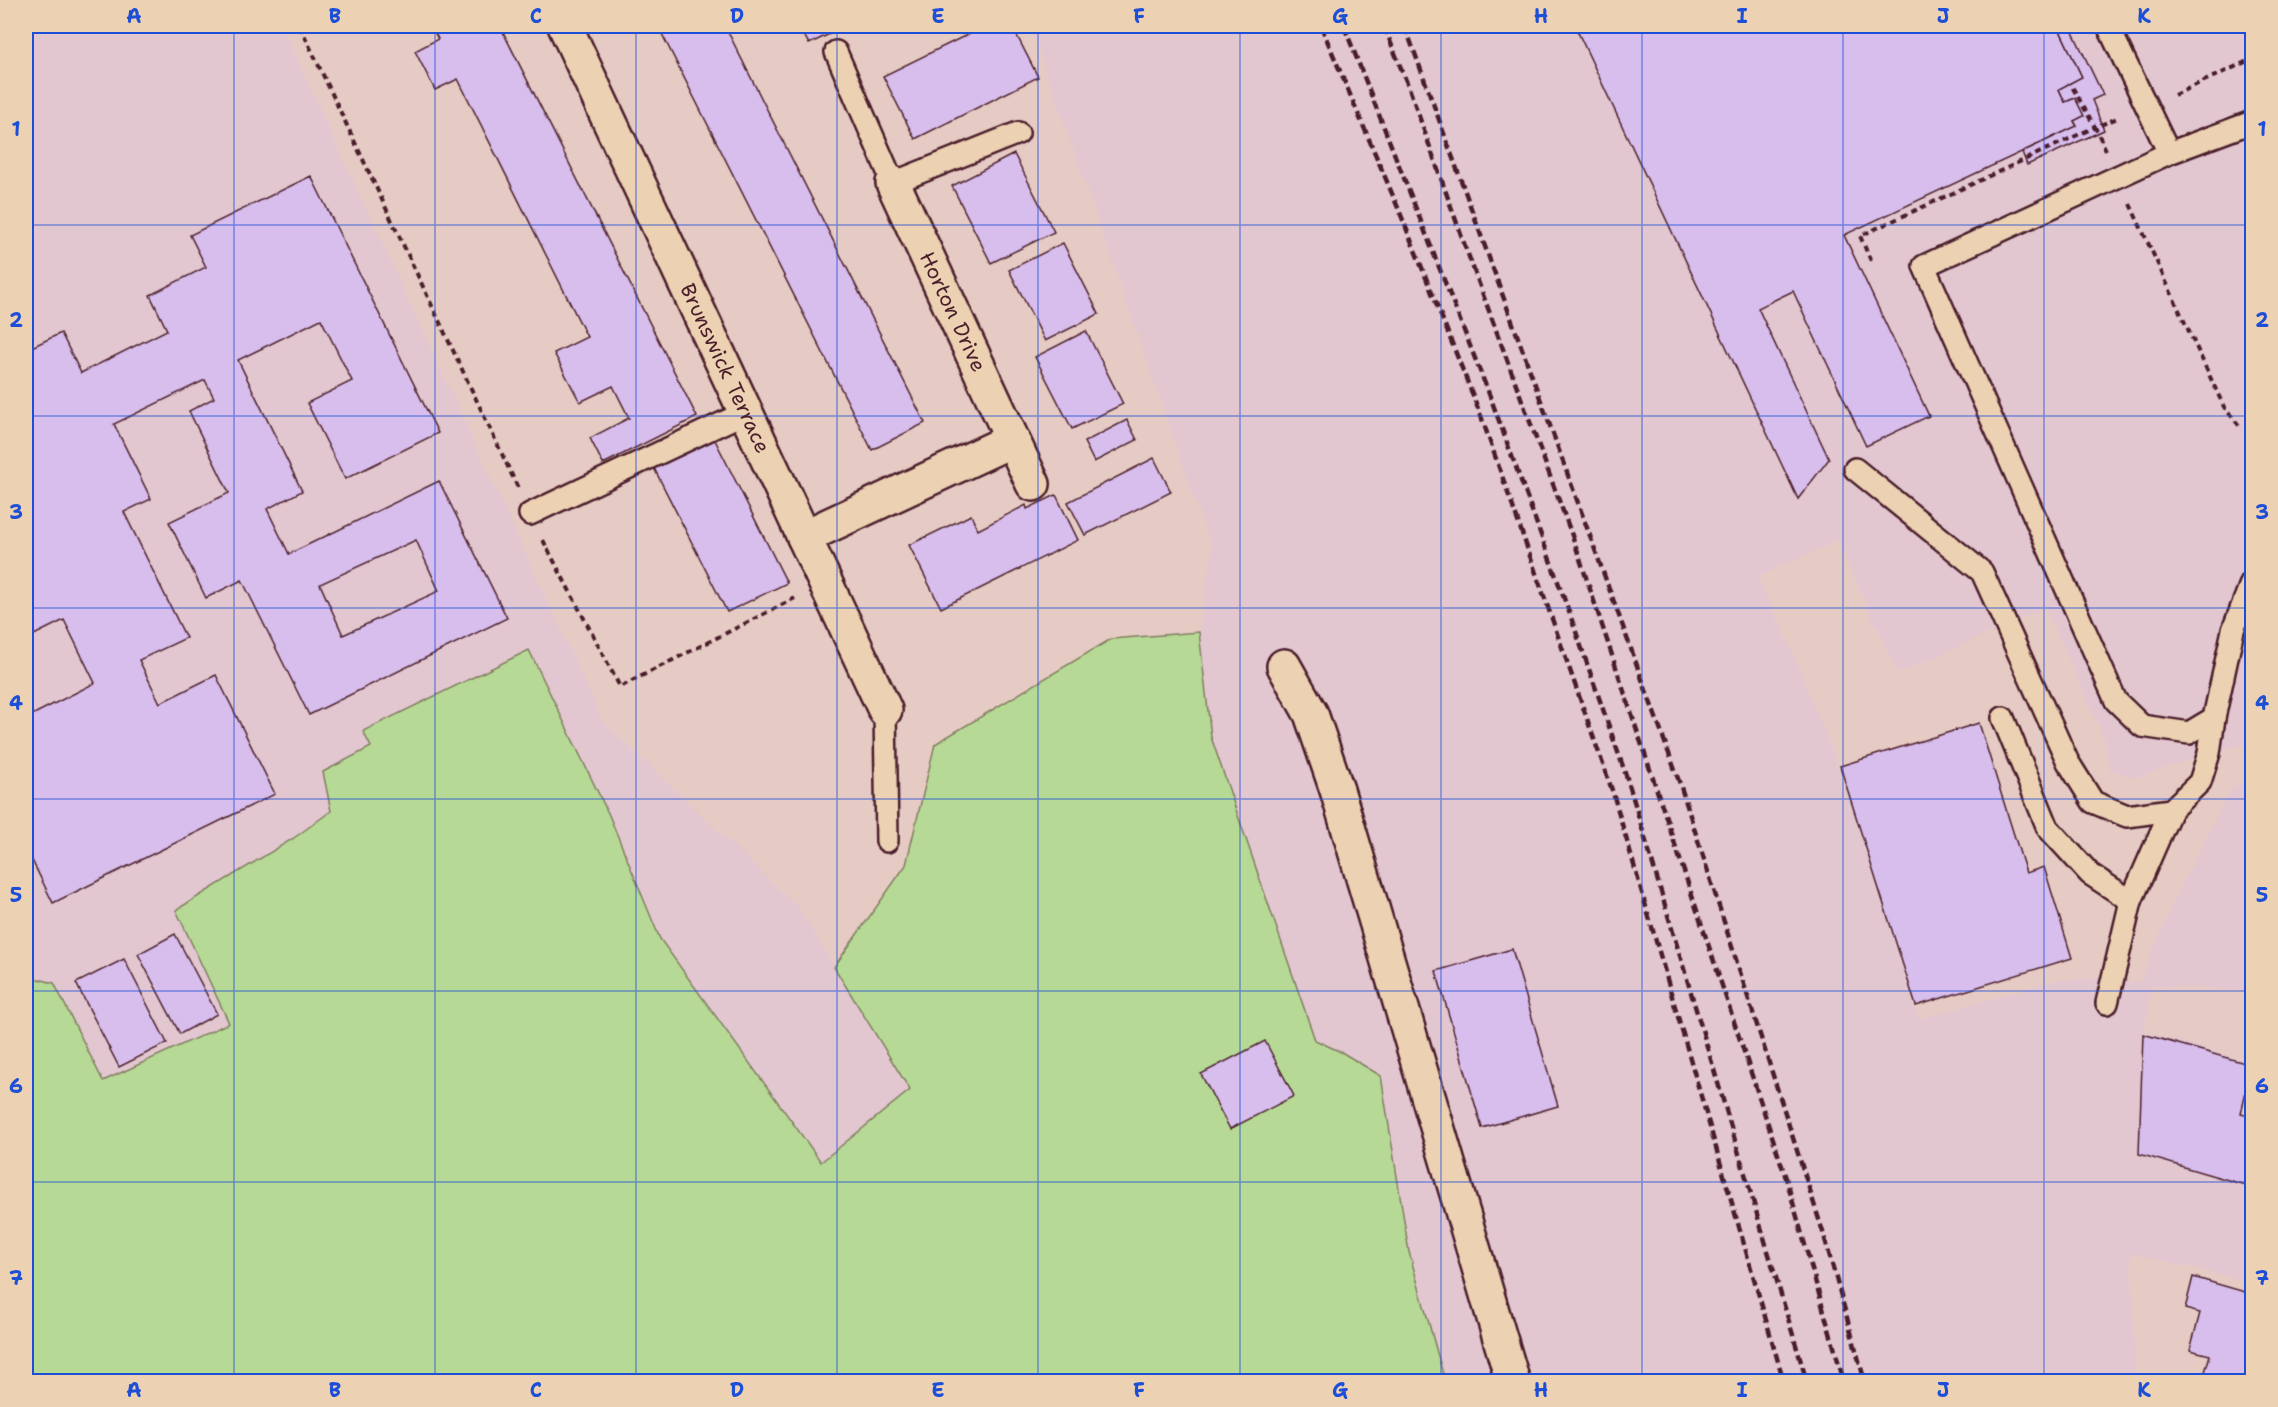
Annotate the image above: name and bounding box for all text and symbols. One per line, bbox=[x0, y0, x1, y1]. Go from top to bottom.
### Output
text: A bbox=[126, 3, 142, 29]
text: B bbox=[329, 3, 341, 29]
text: C bbox=[530, 3, 542, 29]
text: D bbox=[730, 3, 744, 29]
text: E bbox=[931, 3, 945, 29]
text: F bbox=[1133, 3, 1145, 29]
text: G bbox=[1332, 3, 1348, 29]
text: H bbox=[1534, 3, 1548, 29]
text: I bbox=[1736, 3, 1748, 29]
text: J bbox=[1937, 3, 1950, 29]
text: K bbox=[2137, 3, 2151, 29]
text: 1 bbox=[11, 116, 21, 142]
text: 1 bbox=[2257, 116, 2267, 142]
street label: Horton Drive bbox=[913, 247, 993, 376]
street label: Brunswick Terrace bbox=[673, 279, 777, 458]
text: 2 bbox=[9, 307, 23, 333]
text: 2 bbox=[2255, 307, 2269, 333]
text: 3 bbox=[9, 499, 23, 525]
text: 3 bbox=[2255, 499, 2269, 525]
text: 4 bbox=[9, 690, 23, 716]
text: 4 bbox=[2255, 690, 2269, 716]
text: 5 bbox=[10, 882, 22, 908]
text: 5 bbox=[2256, 882, 2268, 908]
text: 6 bbox=[9, 1073, 23, 1099]
text: 6 bbox=[2255, 1073, 2269, 1099]
text: 7 bbox=[9, 1265, 23, 1291]
text: 7 bbox=[2255, 1265, 2269, 1291]
text: A bbox=[126, 1377, 142, 1403]
text: B bbox=[329, 1377, 341, 1403]
text: C bbox=[530, 1377, 542, 1403]
text: D bbox=[730, 1377, 744, 1403]
text: E bbox=[931, 1377, 945, 1403]
text: F bbox=[1133, 1377, 1145, 1403]
text: G bbox=[1332, 1377, 1348, 1403]
text: H bbox=[1534, 1377, 1548, 1403]
text: I bbox=[1736, 1377, 1748, 1403]
text: J bbox=[1937, 1377, 1950, 1403]
text: K bbox=[2137, 1377, 2151, 1403]

